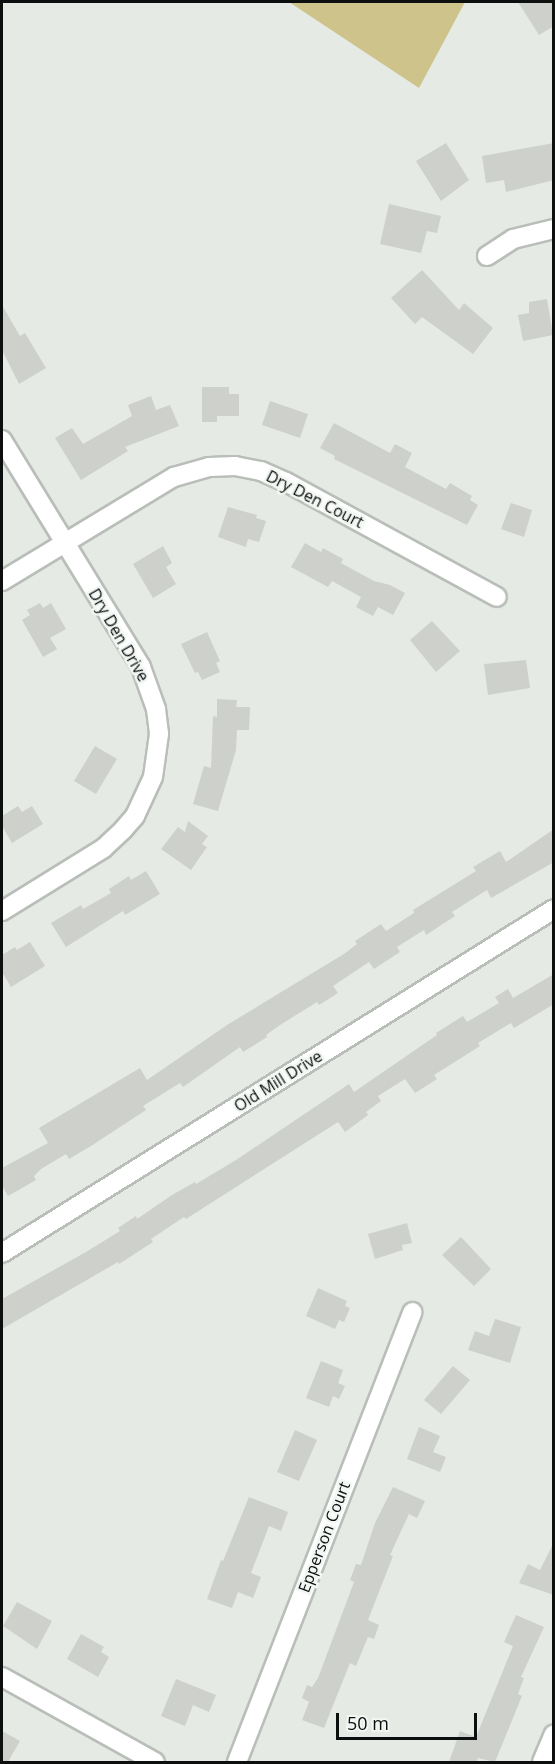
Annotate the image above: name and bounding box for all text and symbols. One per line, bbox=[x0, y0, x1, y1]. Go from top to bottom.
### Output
street label: Dry Den Court bbox=[263, 466, 367, 532]
street label: Dry Den Drive bbox=[85, 585, 153, 685]
street label: Old Mill Drive bbox=[230, 1046, 326, 1116]
street label: Epperson Court bbox=[294, 1479, 354, 1595]
scale bar bbox=[339, 1701, 480, 1739]
text: 50 m bbox=[347, 1711, 389, 1735]

